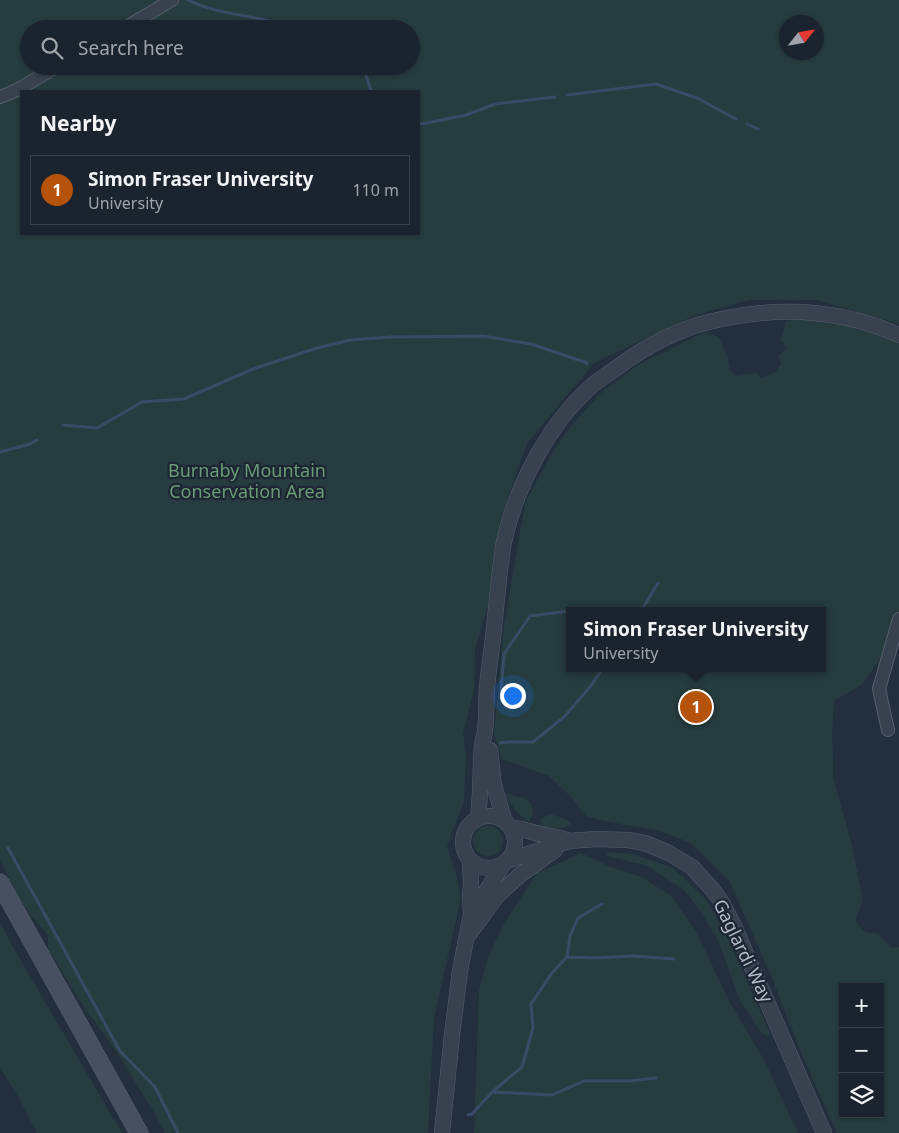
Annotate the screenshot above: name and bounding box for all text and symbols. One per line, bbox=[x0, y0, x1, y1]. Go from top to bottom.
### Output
north arrow bbox=[779, 15, 824, 60]
search box bbox=[20, 20, 420, 75]
icon: search bbox=[38, 34, 66, 62]
text: Search here bbox=[78, 35, 184, 61]
text: Nearby bbox=[40, 109, 116, 137]
text: Simon Fraser University bbox=[88, 166, 313, 192]
text: 1 bbox=[52, 179, 62, 201]
text: 110 m bbox=[352, 179, 399, 201]
text: University bbox=[88, 192, 163, 214]
park label: Burnaby Mountain Conservation Area bbox=[168, 458, 326, 503]
popup bbox=[566, 607, 826, 672]
text: Simon Fraser University bbox=[583, 616, 809, 642]
text: University bbox=[583, 642, 658, 664]
your location bbox=[500, 683, 526, 709]
pin: 1 bbox=[680, 688, 712, 726]
street label: Gaglardi Way bbox=[709, 895, 780, 1007]
map controls bbox=[839, 983, 884, 1118]
button: + bbox=[839, 983, 884, 1028]
button: − bbox=[839, 1028, 884, 1073]
button: layers bbox=[839, 1073, 884, 1118]

